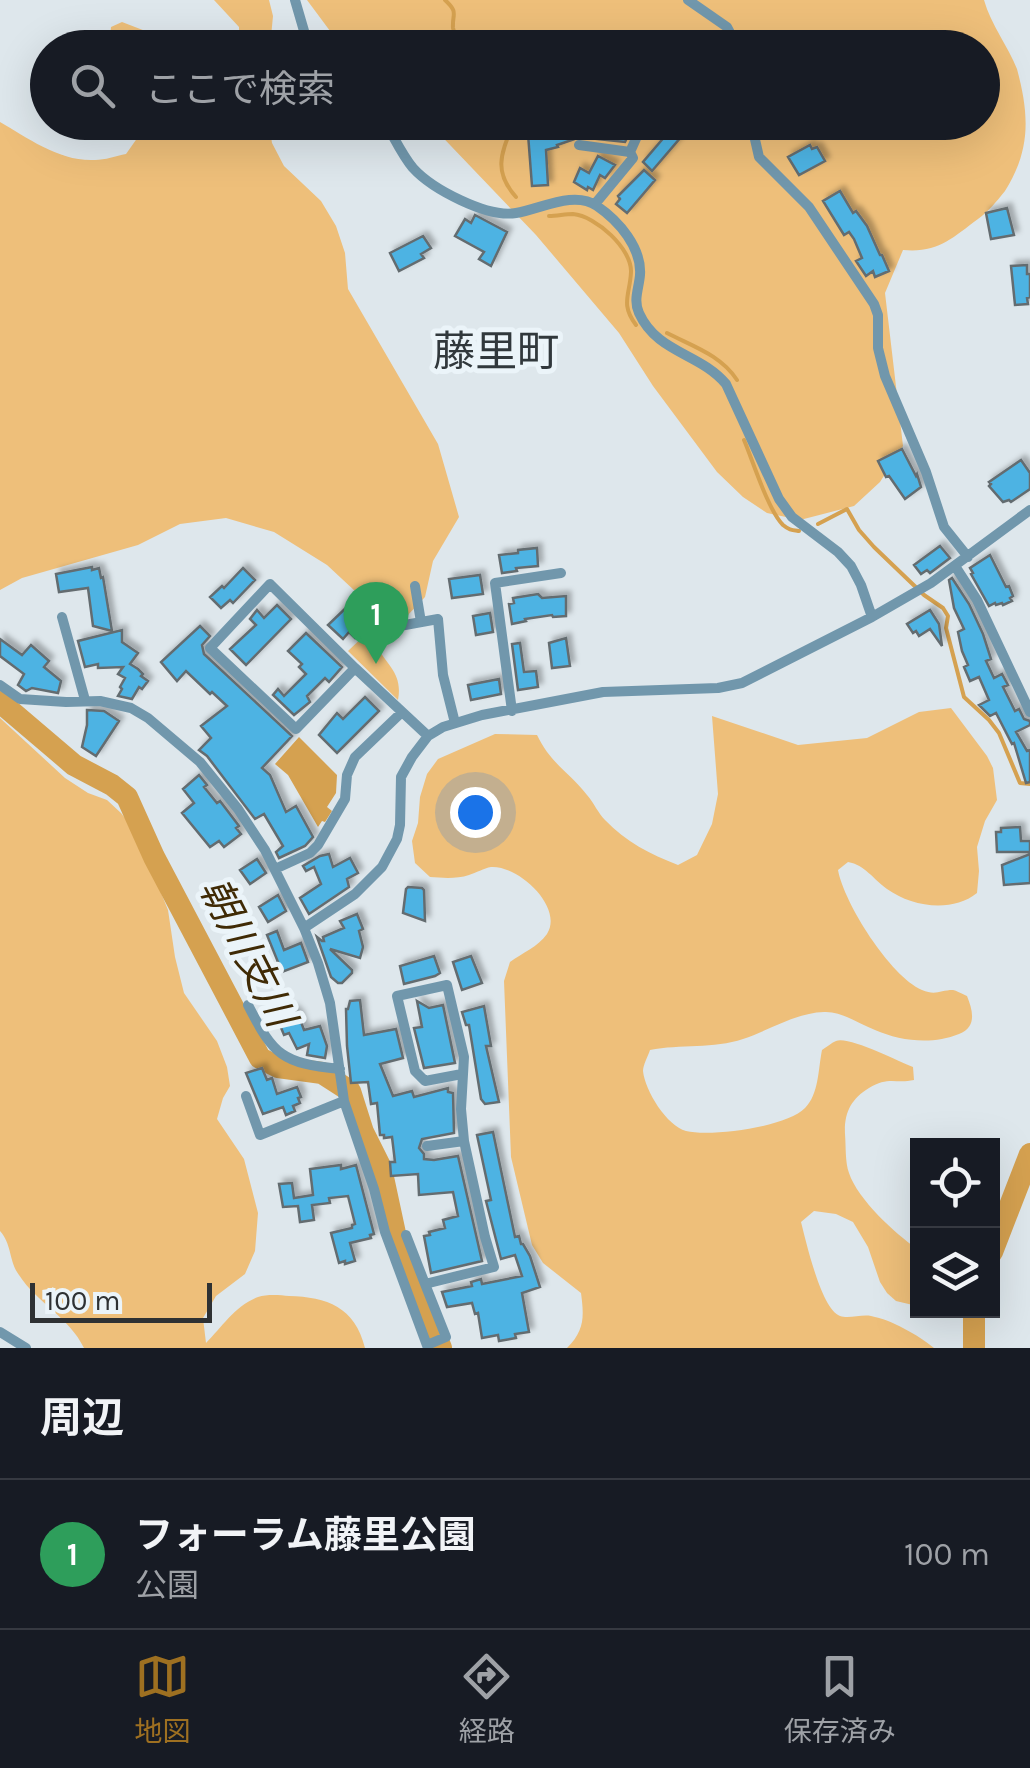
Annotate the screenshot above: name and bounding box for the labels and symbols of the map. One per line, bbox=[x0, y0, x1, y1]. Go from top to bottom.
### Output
district label: 藤里町 bbox=[433, 327, 559, 377]
pin: 1 bbox=[344, 582, 408, 664]
your location bbox=[450, 787, 501, 838]
water label: 朝川支川 bbox=[190, 870, 307, 1038]
scale bar bbox=[30, 1278, 212, 1322]

